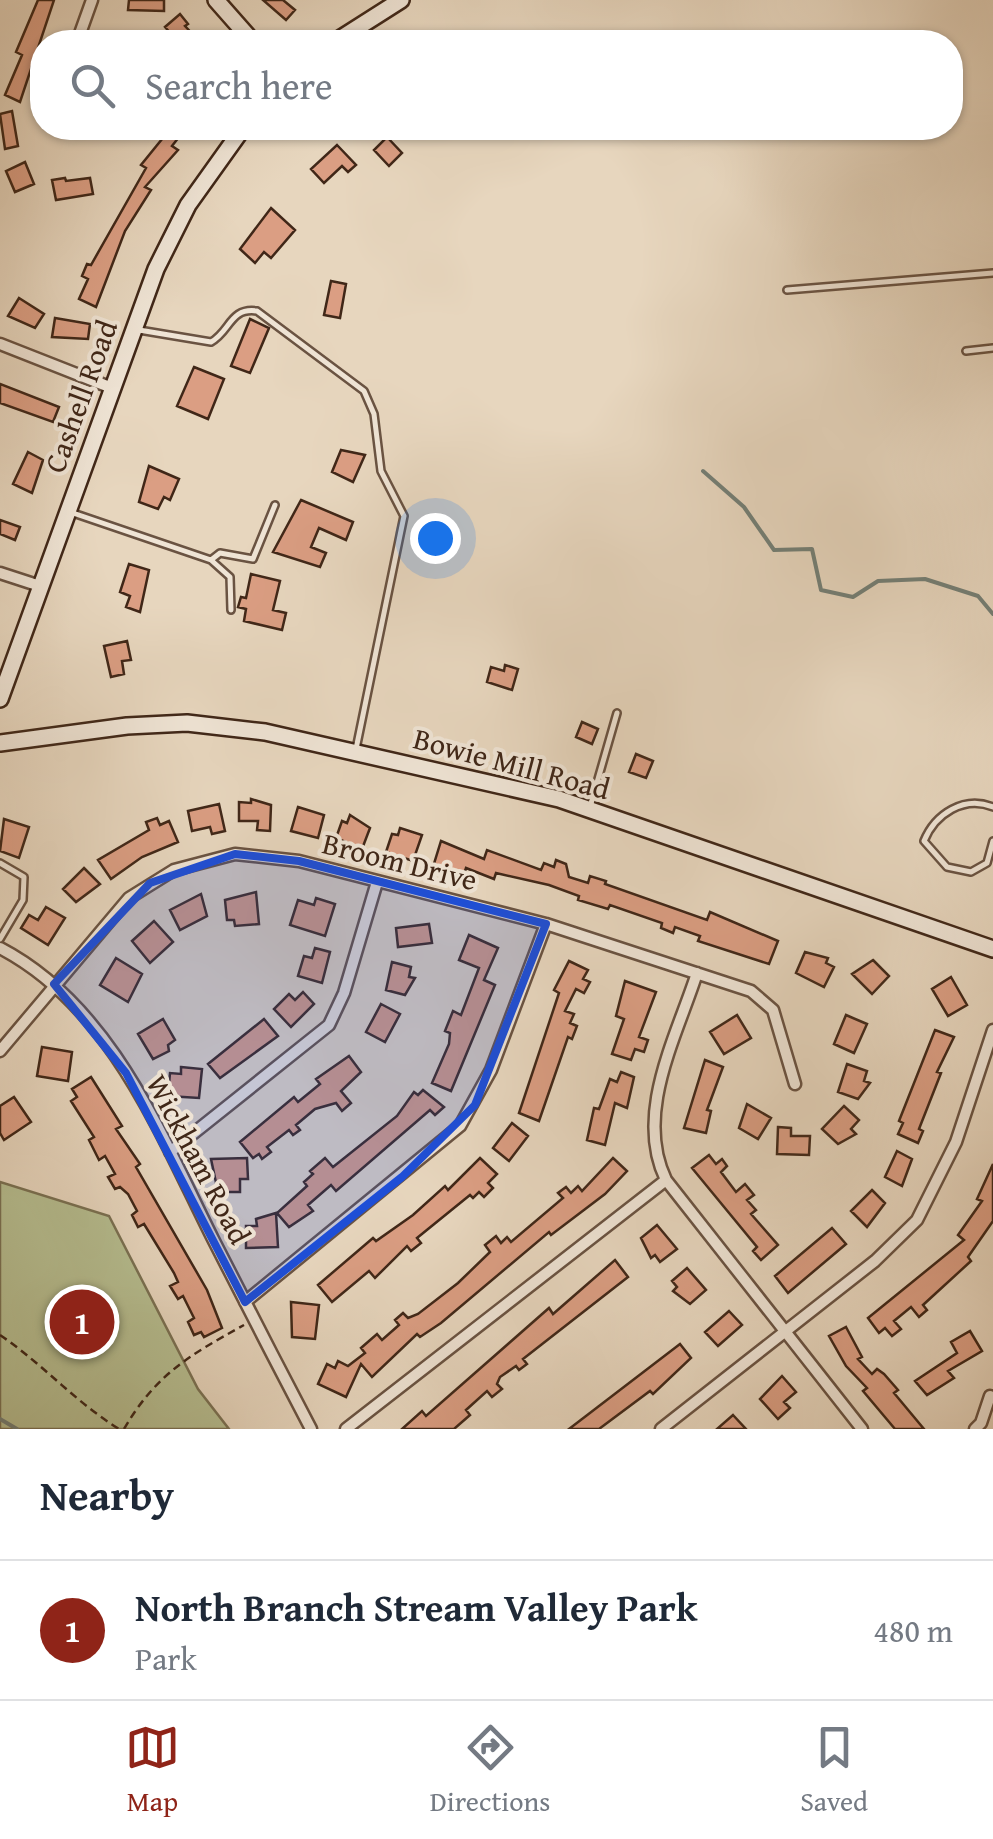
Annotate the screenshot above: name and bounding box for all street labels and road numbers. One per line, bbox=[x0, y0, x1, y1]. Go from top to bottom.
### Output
street label: Cashell Road bbox=[32, 314, 128, 478]
street label: Bowie Mill Road bbox=[409, 716, 615, 810]
street label: Broom Drive bbox=[318, 821, 482, 901]
street label: Wickham Road bbox=[136, 1066, 262, 1252]

